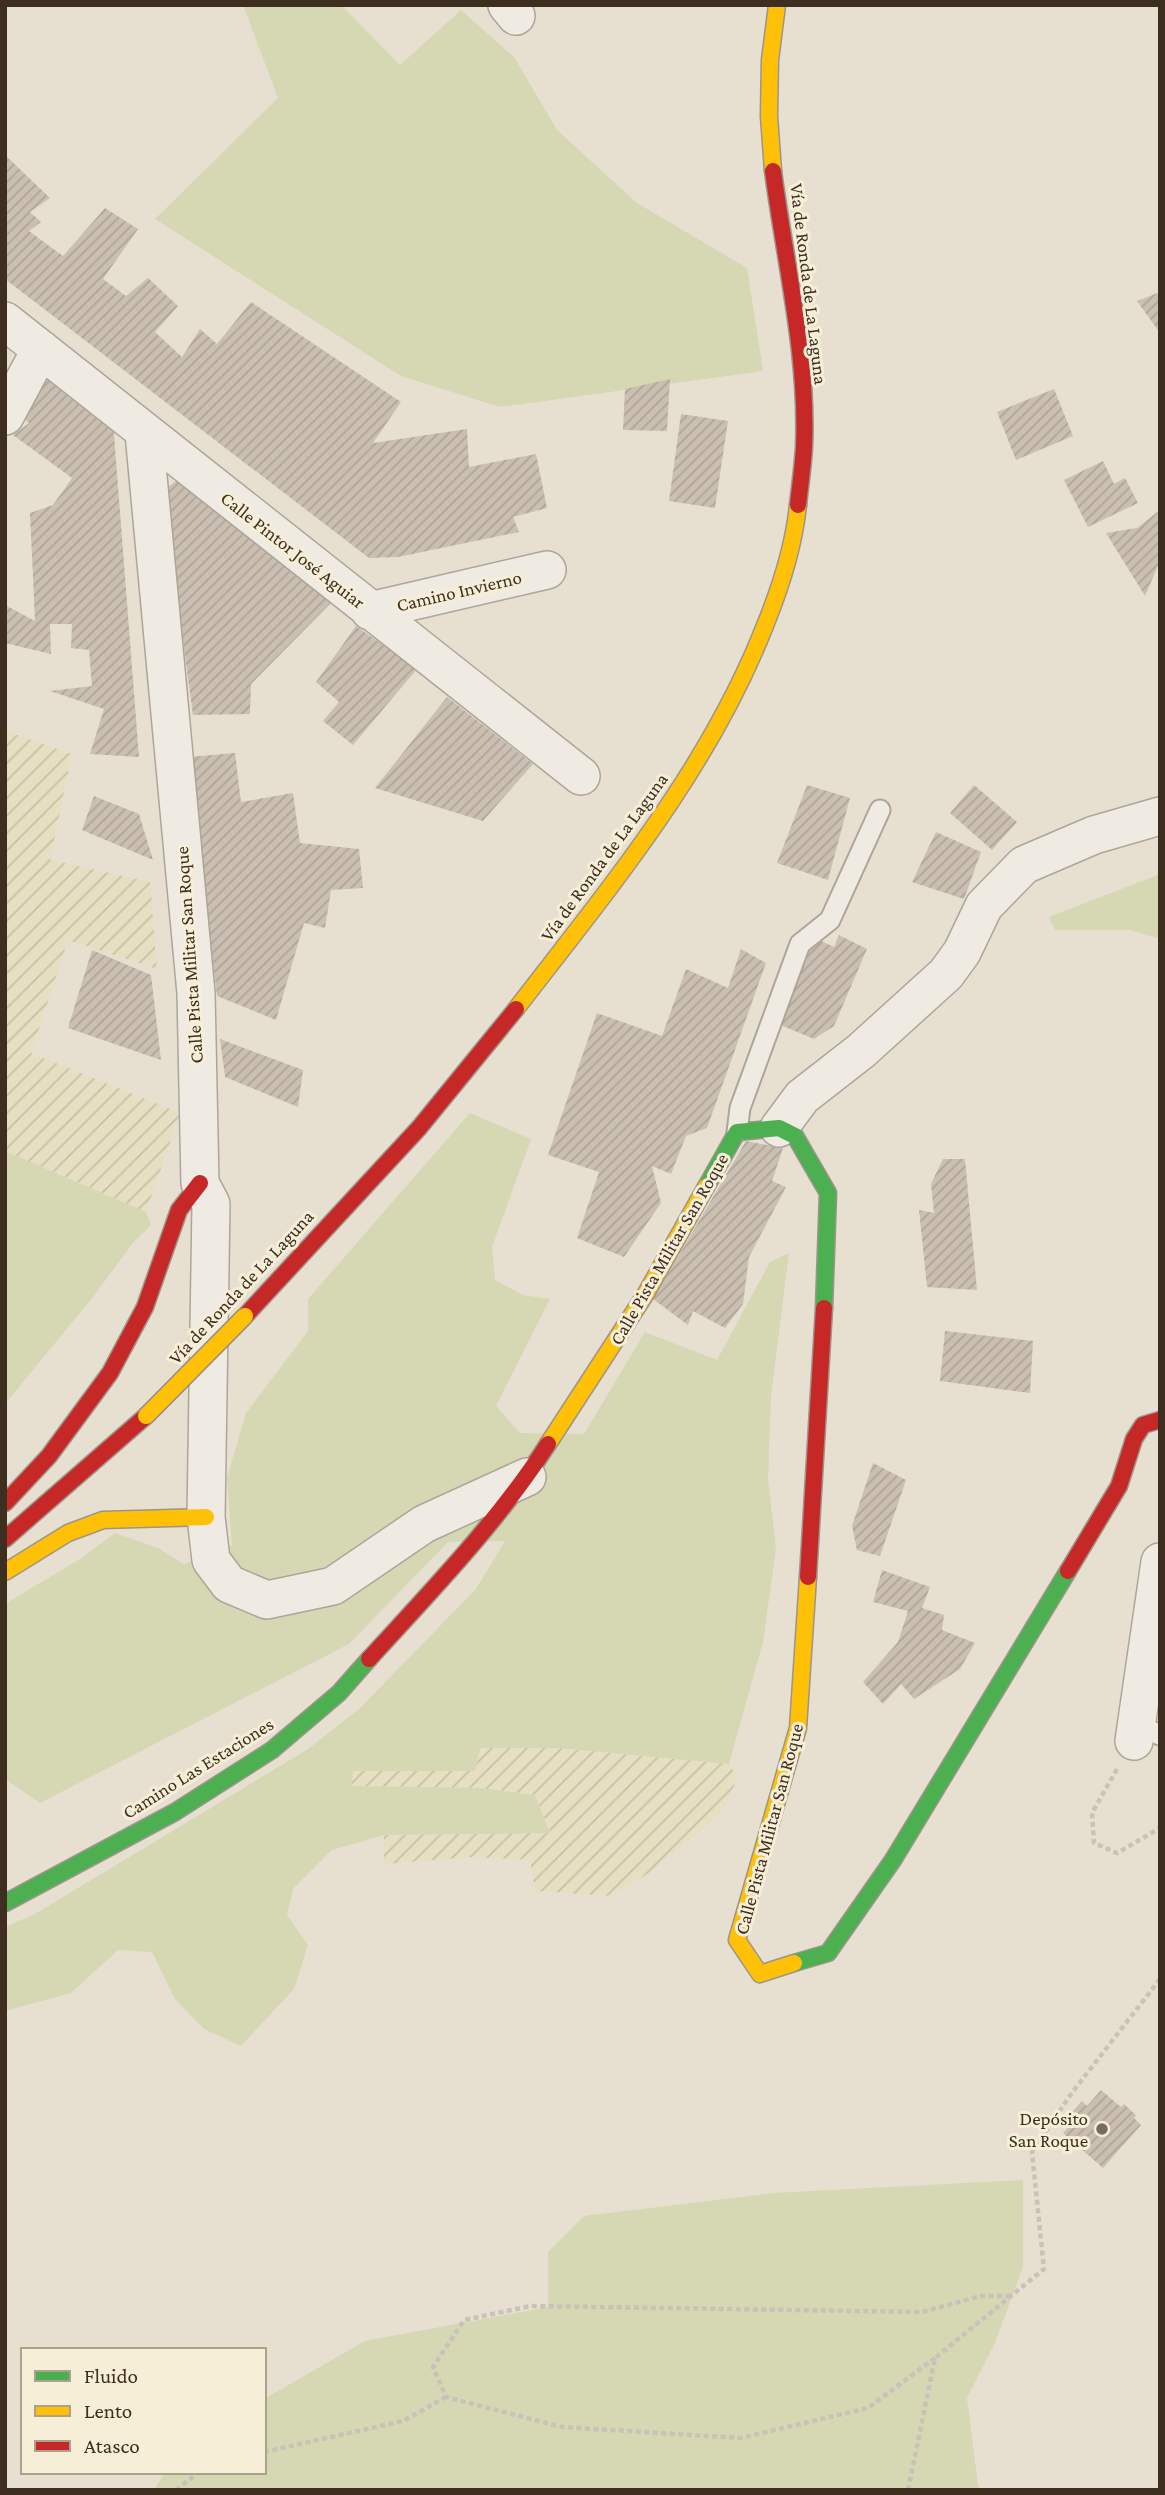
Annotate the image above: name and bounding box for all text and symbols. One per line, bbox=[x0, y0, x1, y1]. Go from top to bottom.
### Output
street label: Vía de Ronda de La Laguna bbox=[786, 182, 832, 386]
street label: Calle Pintor José Aguiar bbox=[217, 487, 370, 613]
street label: Camino Invierno bbox=[394, 566, 524, 616]
street label: Vía de Ronda de La Laguna bbox=[536, 769, 672, 945]
street label: Calle Pista Militar San Roque bbox=[171, 846, 207, 1064]
street label: Calle Pista Militar San Roque bbox=[605, 1149, 733, 1349]
street label: Vía de Ronda de La Laguna bbox=[164, 1206, 318, 1368]
street label: Camino Las Estaciones bbox=[119, 1713, 277, 1823]
street label: Calle Pista Militar San Roque bbox=[731, 1721, 807, 1937]
place label: Depósito San Roque bbox=[1009, 2108, 1088, 2151]
marker: Depósito San Roque bbox=[1094, 2121, 1110, 2137]
legend bbox=[21, 2348, 266, 2474]
text: Fluido bbox=[84, 2364, 138, 2388]
text: Lento bbox=[84, 2399, 132, 2423]
text: Atasco bbox=[84, 2434, 140, 2458]

